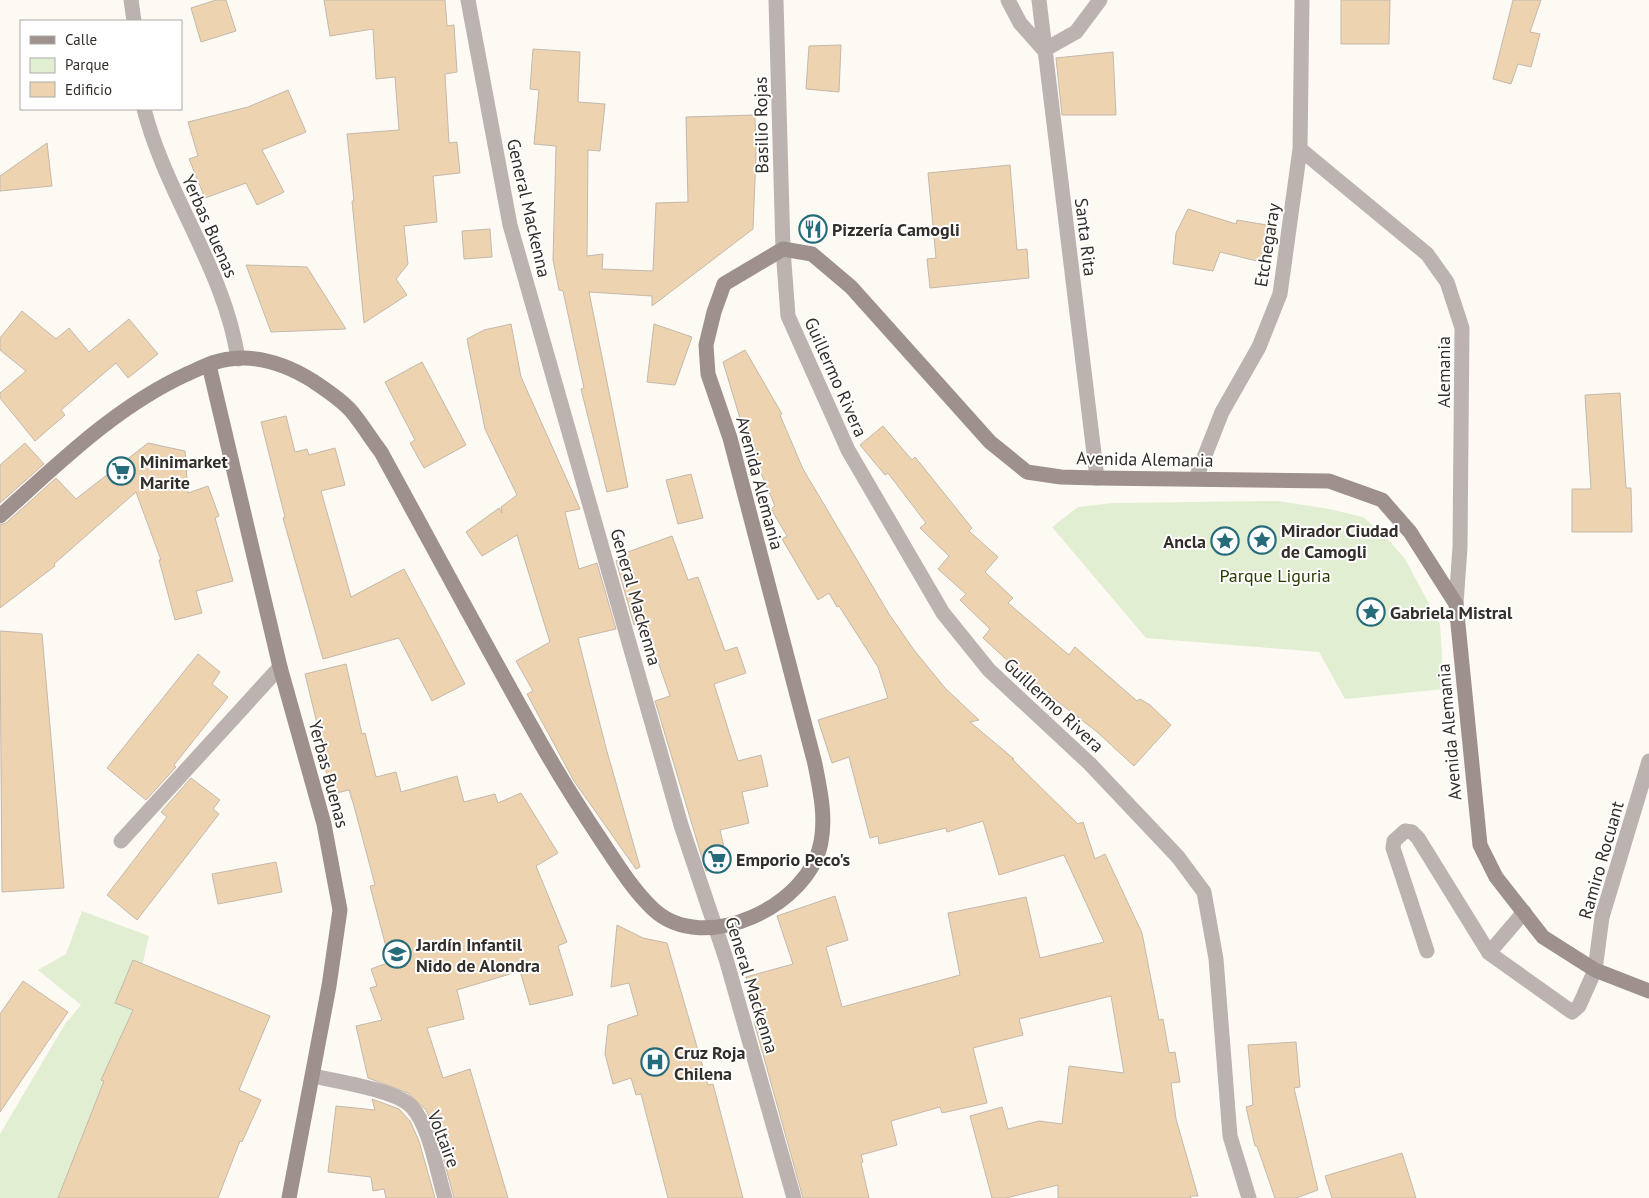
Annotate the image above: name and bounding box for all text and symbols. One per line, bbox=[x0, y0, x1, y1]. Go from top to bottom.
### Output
legend bbox=[20, 20, 182, 110]
text: Calle bbox=[65, 30, 97, 49]
text: Parque bbox=[65, 55, 109, 74]
street label: Basilio Rojas bbox=[749, 76, 773, 174]
text: Edificio bbox=[65, 80, 112, 99]
street label: General Mackenna bbox=[502, 136, 556, 280]
street label: Yerbas Buenas bbox=[177, 171, 243, 281]
street label: Santa Rita bbox=[1070, 197, 1102, 277]
street label: Etchegaray bbox=[1249, 201, 1285, 289]
restaurant icon: Pizzería Camogli bbox=[798, 214, 828, 244]
place label: Pizzería Camogli bbox=[832, 218, 960, 241]
street label: Guillermo Rivera bbox=[799, 314, 873, 440]
street label: Alemania bbox=[1432, 336, 1455, 408]
street label: Avenida Alemania bbox=[731, 414, 789, 552]
street label: Avenida Alemania bbox=[1076, 446, 1214, 472]
place label: Minimarket Marite bbox=[140, 450, 228, 494]
supermarket icon: Minimarket Marite bbox=[106, 456, 136, 486]
place label: Mirador Ciudad de Camogli bbox=[1281, 519, 1398, 563]
place icon: Mirador Ciudad de Camogli bbox=[1247, 525, 1277, 555]
street label: General Mackenna bbox=[605, 526, 667, 668]
place icon: Ancla bbox=[1210, 526, 1240, 556]
place label: Ancla bbox=[1163, 530, 1206, 553]
park label: Parque Liguria bbox=[1219, 564, 1331, 587]
place icon: Gabriela Mistral bbox=[1356, 597, 1386, 627]
place label: Gabriela Mistral bbox=[1390, 601, 1513, 624]
street label: Guillermo Rivera bbox=[999, 653, 1109, 757]
street label: Avenida Alemania bbox=[1432, 663, 1466, 801]
street label: Yerbas Buenas bbox=[304, 718, 354, 830]
street label: Ramiro Rocuant bbox=[1573, 798, 1629, 922]
supermarket icon: Emporio Peco's bbox=[702, 844, 732, 874]
place label: Emporio Peco's bbox=[736, 848, 850, 871]
street label: General Mackenna bbox=[720, 914, 784, 1056]
place label: Jardín Infantil Nido de Alondra bbox=[415, 933, 540, 977]
school or university icon: Jardín Infantil Nido de Alondra bbox=[382, 939, 412, 969]
place label: Cruz Roja Chilena bbox=[674, 1041, 746, 1085]
hospital icon: Cruz Roja Chilena bbox=[640, 1047, 670, 1077]
street label: Voltaire bbox=[422, 1106, 465, 1171]

